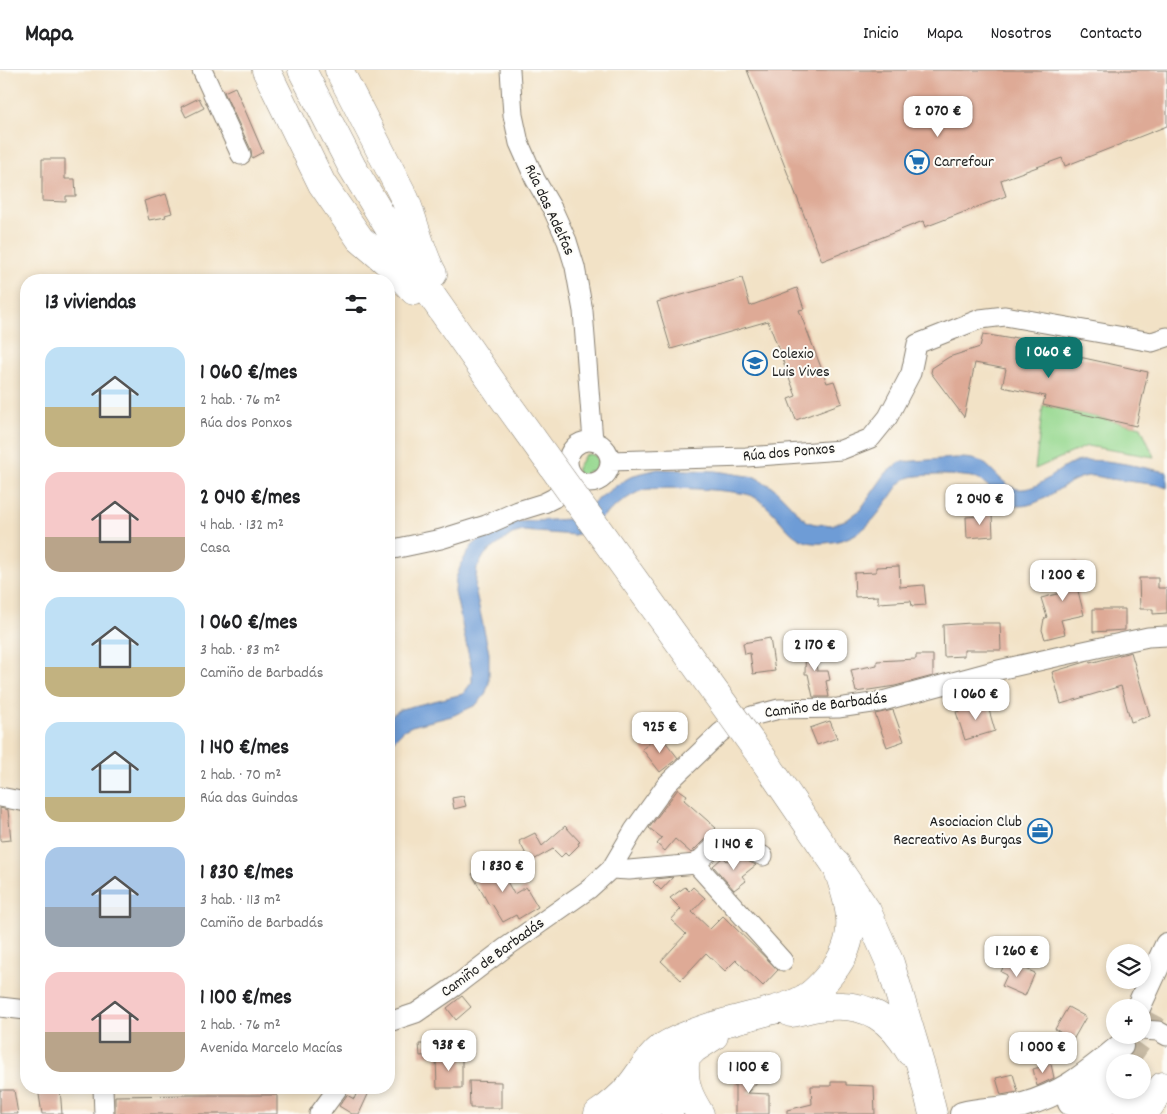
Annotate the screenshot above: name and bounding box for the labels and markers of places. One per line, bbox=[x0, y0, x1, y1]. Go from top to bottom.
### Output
pin: 2 070 € bbox=[892, 96, 984, 138]
supermarket icon: Carrefour bbox=[904, 149, 930, 175]
place label: Carrefour bbox=[934, 151, 994, 174]
pin: 1 060 € bbox=[1003, 336, 1095, 379]
place label: Colexio Luis Vives bbox=[772, 343, 830, 384]
school or university icon: Colexio Luis Vives bbox=[742, 350, 768, 376]
pin: 2 040 € bbox=[934, 484, 1026, 526]
pin: 1 200 € bbox=[1017, 560, 1109, 602]
pin: 2 170 € bbox=[769, 630, 861, 672]
pin: 1 060 € bbox=[930, 678, 1022, 721]
pin: 925 € bbox=[625, 712, 695, 754]
place label: Asociacion Club Recreativo As Burgas bbox=[893, 811, 1022, 852]
office icon: Asociacion Club Recreativo As Burgas bbox=[1027, 818, 1053, 844]
pin: 1 140 € bbox=[688, 828, 780, 871]
pin: 1 830 € bbox=[457, 850, 549, 893]
pin: 1 260 € bbox=[971, 936, 1063, 978]
pin: 938 € bbox=[414, 1030, 484, 1072]
pin: 1 000 € bbox=[997, 1032, 1089, 1074]
pin: 1 100 € bbox=[703, 1052, 795, 1094]

